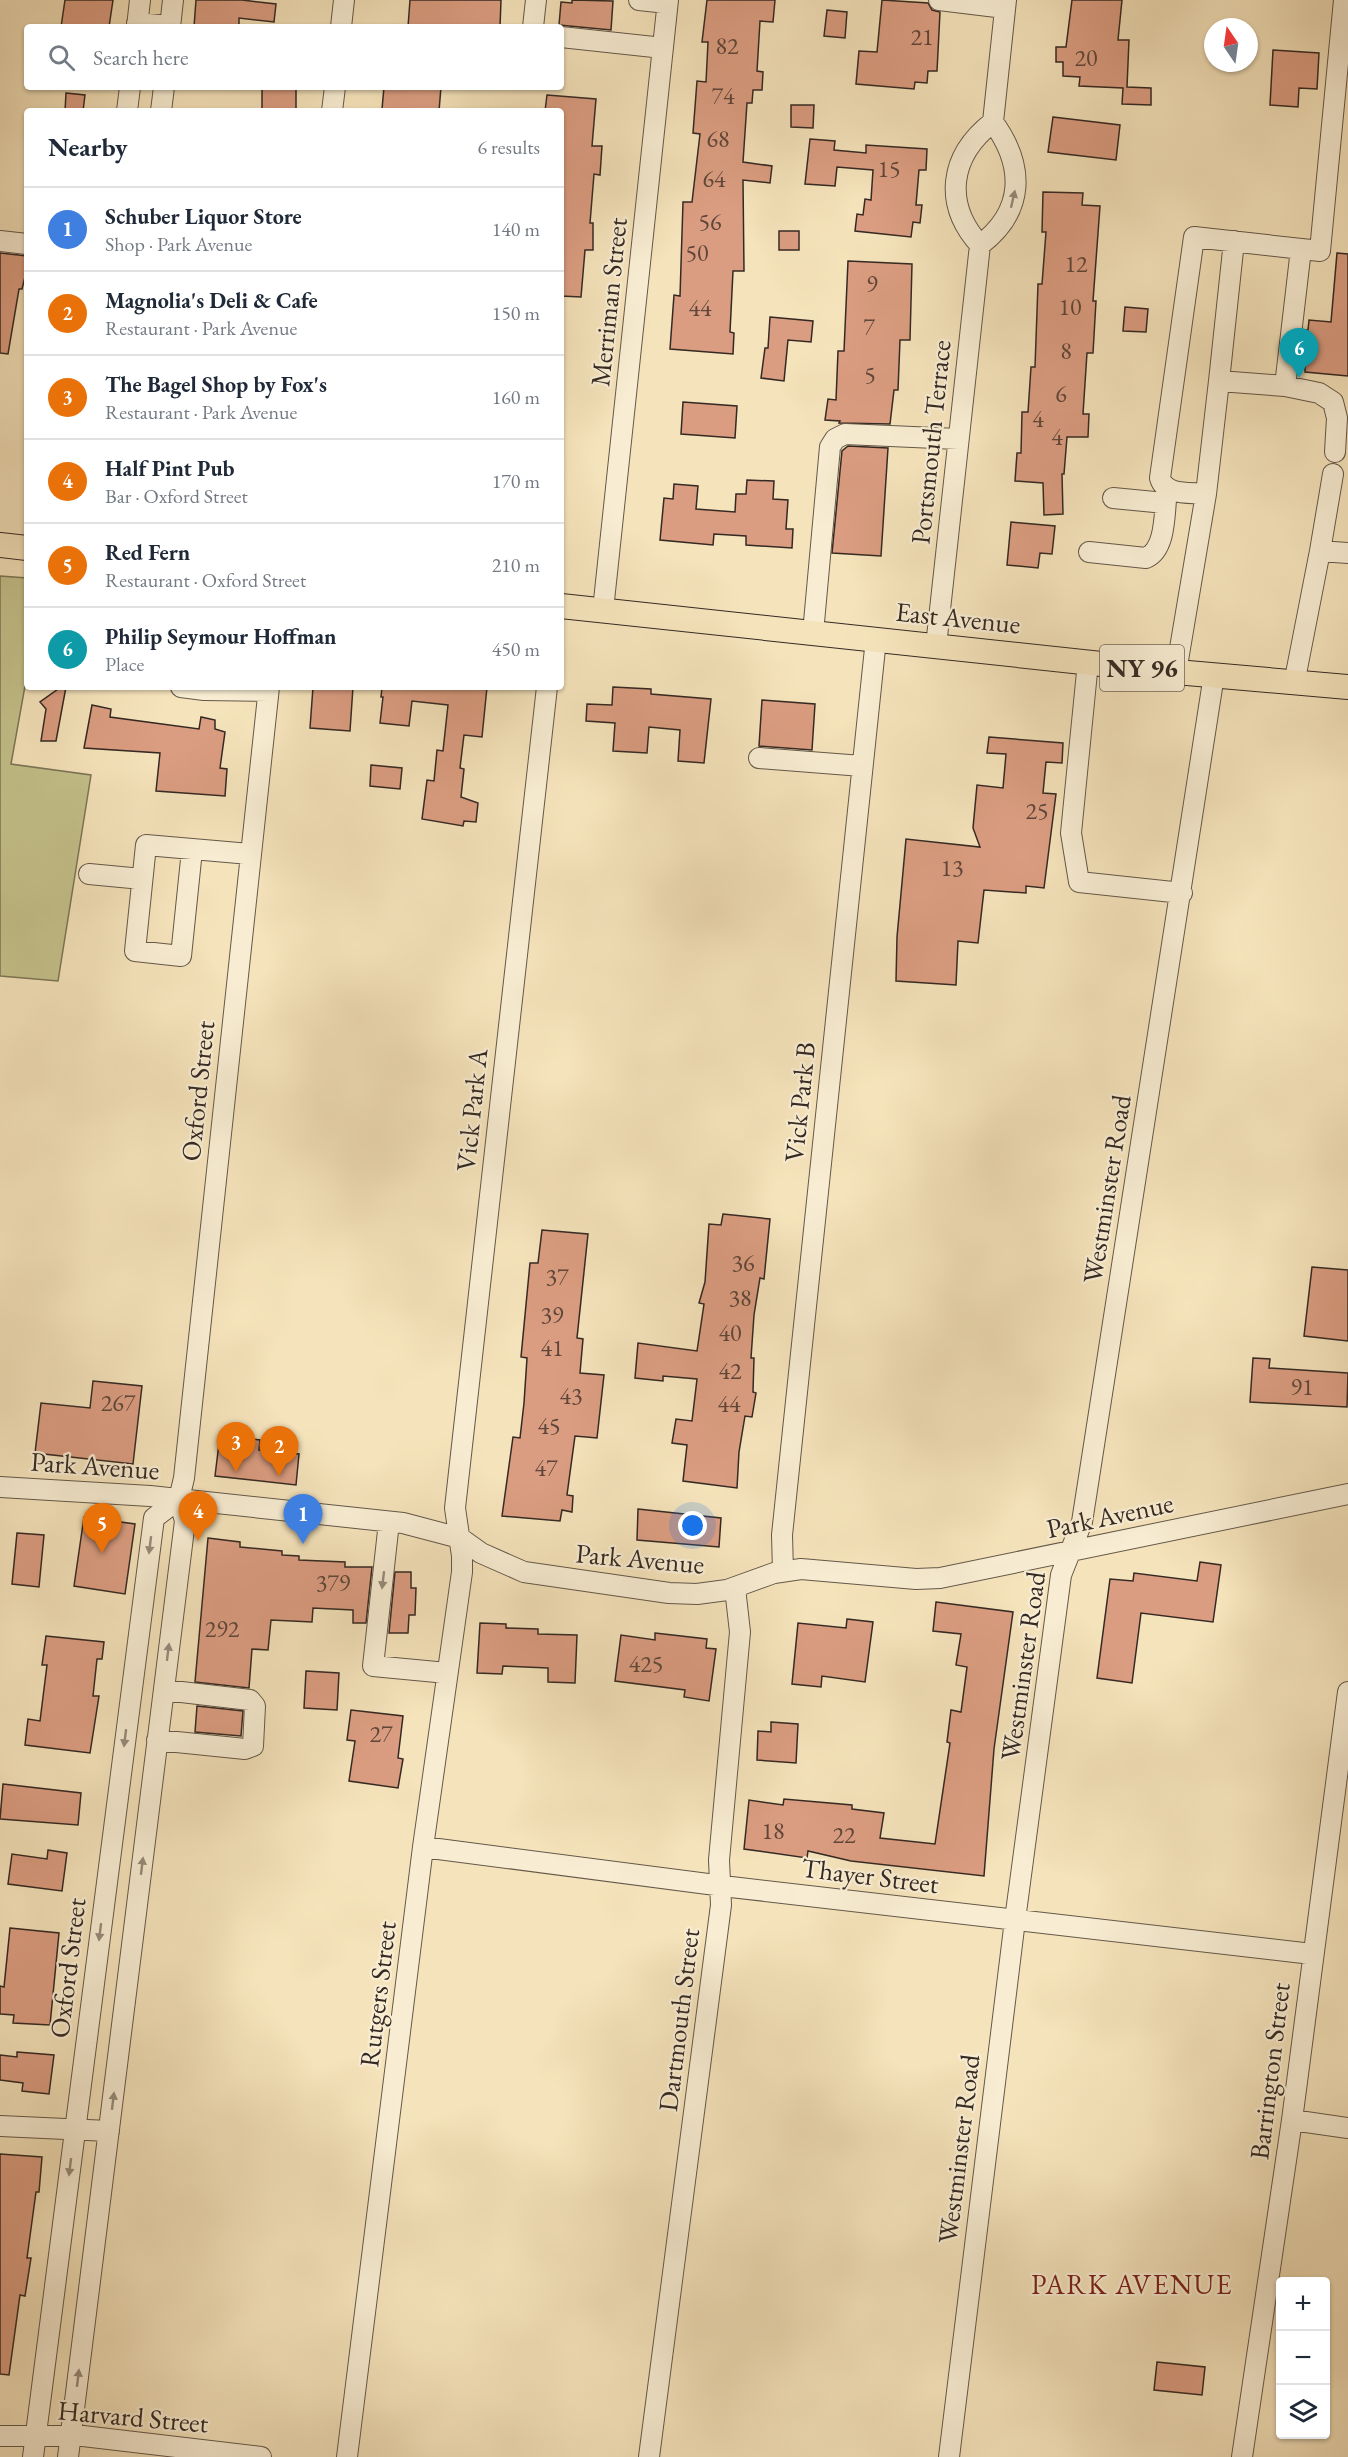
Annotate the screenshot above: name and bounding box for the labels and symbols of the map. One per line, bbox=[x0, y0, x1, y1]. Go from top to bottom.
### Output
north arrow bbox=[1204, 18, 1258, 72]
house number: 21 bbox=[910, 21, 934, 52]
house number: 82 bbox=[715, 30, 739, 61]
house number: 20 bbox=[1074, 42, 1098, 73]
house number: 74 bbox=[711, 80, 735, 111]
house number: 68 bbox=[706, 123, 730, 154]
house number: 15 bbox=[877, 153, 901, 184]
house number: 64 bbox=[702, 163, 726, 194]
one-way arrow bbox=[1009, 189, 1018, 208]
house number: 56 bbox=[698, 206, 722, 237]
street label: Merriman Street bbox=[582, 215, 635, 388]
house number: 50 bbox=[685, 237, 709, 268]
house number: 12 bbox=[1064, 248, 1088, 279]
house number: 9 bbox=[866, 268, 878, 299]
house number: 10 bbox=[1058, 291, 1082, 322]
house number: 44 bbox=[688, 292, 712, 323]
house number: 7 bbox=[863, 311, 875, 342]
pin: 6 bbox=[1280, 328, 1318, 378]
house number: 8 bbox=[1060, 335, 1072, 366]
street label: Portsmouth Terrace bbox=[902, 338, 959, 546]
house number: 5 bbox=[864, 359, 876, 390]
house number: 6 bbox=[1055, 378, 1067, 409]
house number: 4 bbox=[1032, 403, 1044, 434]
house number: 4 bbox=[1051, 421, 1063, 452]
street label: East Avenue bbox=[894, 594, 1022, 641]
road number: NY 96 bbox=[1100, 645, 1184, 691]
house number: 25 bbox=[1025, 795, 1049, 826]
house number: 13 bbox=[940, 852, 964, 883]
street label: Oxford Street bbox=[173, 1019, 222, 1163]
street label: Vick Park B bbox=[776, 1040, 823, 1164]
street label: Vick Park A bbox=[448, 1046, 495, 1173]
street label: Westminster Road bbox=[1074, 1092, 1139, 1286]
house number: 36 bbox=[731, 1247, 755, 1278]
house number: 37 bbox=[545, 1261, 569, 1292]
house number: 38 bbox=[728, 1282, 752, 1313]
house number: 39 bbox=[540, 1299, 564, 1330]
house number: 40 bbox=[718, 1317, 742, 1348]
house number: 41 bbox=[540, 1332, 564, 1363]
house number: 42 bbox=[718, 1355, 742, 1386]
house number: 91 bbox=[1290, 1371, 1314, 1402]
house number: 43 bbox=[559, 1380, 583, 1411]
house number: 267 bbox=[101, 1387, 136, 1418]
house number: 44 bbox=[717, 1388, 741, 1419]
house number: 45 bbox=[537, 1410, 561, 1441]
pin: 3 bbox=[216, 1422, 256, 1472]
pin: 2 bbox=[260, 1426, 298, 1476]
street label: Park Avenue bbox=[30, 1444, 161, 1487]
house number: 47 bbox=[534, 1452, 558, 1483]
street label: Park Avenue bbox=[1043, 1485, 1177, 1546]
pin: 4 bbox=[178, 1492, 218, 1541]
pin: 1 bbox=[284, 1494, 322, 1544]
pin: 5 bbox=[82, 1504, 122, 1553]
your location bbox=[678, 1511, 707, 1540]
one-way arrow bbox=[146, 1535, 155, 1554]
street label: Park Avenue bbox=[574, 1535, 706, 1582]
house number: 379 bbox=[316, 1567, 351, 1598]
street label: Westminster Road bbox=[992, 1569, 1053, 1763]
one-way arrow bbox=[379, 1570, 388, 1589]
house number: 292 bbox=[205, 1613, 240, 1644]
one-way arrow bbox=[164, 1642, 173, 1661]
house number: 425 bbox=[629, 1648, 663, 1679]
house number: 27 bbox=[369, 1718, 393, 1749]
one-way arrow bbox=[121, 1729, 130, 1748]
house number: 18 bbox=[761, 1815, 785, 1846]
house number: 22 bbox=[832, 1819, 856, 1850]
street label: Thayer Street bbox=[799, 1850, 941, 1901]
one-way arrow bbox=[137, 1857, 146, 1876]
street label: Oxford Street bbox=[42, 1895, 94, 2040]
street label: Rutgers Street bbox=[351, 1918, 404, 2069]
one-way arrow bbox=[96, 1922, 105, 1941]
street label: Dartmouth Street bbox=[650, 1926, 707, 2114]
street label: Barrington Street bbox=[1241, 1980, 1298, 2161]
street label: Westminster Road bbox=[930, 2052, 988, 2246]
one-way arrow bbox=[108, 2092, 117, 2111]
one-way arrow bbox=[65, 2157, 75, 2176]
district label: PARK AVENUE bbox=[1031, 2266, 1233, 2302]
one-way arrow bbox=[73, 2369, 82, 2388]
street label: Harvard Street bbox=[56, 2392, 210, 2441]

